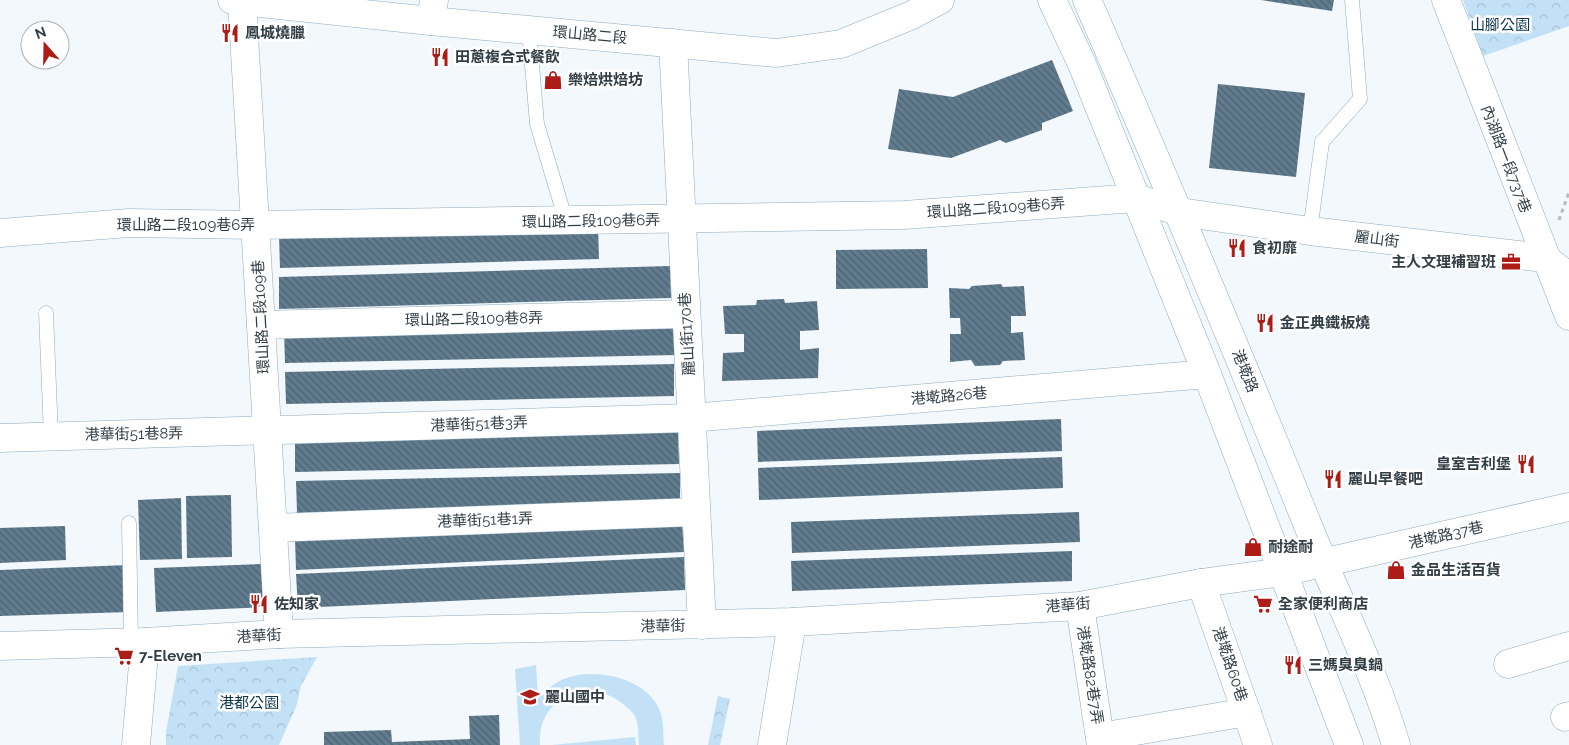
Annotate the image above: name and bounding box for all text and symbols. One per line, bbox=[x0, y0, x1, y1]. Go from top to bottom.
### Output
park label: 山腳公園 bbox=[1470, 16, 1530, 34]
north arrow bbox=[20, 20, 70, 70]
restaurant icon: 鳳城燒臘 bbox=[219, 22, 241, 44]
text: N bbox=[33, 23, 48, 42]
street label: 環山路二段 bbox=[552, 23, 628, 47]
place label: 鳳城燒臘 bbox=[245, 24, 305, 42]
restaurant icon: 田蔥複合式餐飲 bbox=[429, 46, 451, 68]
place label: 田蔥複合式餐飲 bbox=[455, 48, 560, 66]
shop icon: 樂焙烘焙坊 bbox=[542, 69, 564, 91]
place label: 樂焙烘焙坊 bbox=[568, 71, 643, 89]
street label: 內湖路一段737巷 bbox=[1477, 103, 1535, 215]
street label: 環山路二段109巷6弄 bbox=[926, 194, 1066, 222]
street label: 環山路二段109巷6弄 bbox=[522, 211, 660, 231]
street label: 環山路二段109巷6弄 bbox=[117, 216, 255, 234]
street label: 麗山街 bbox=[1354, 227, 1400, 251]
restaurant icon: 食初靡 bbox=[1226, 237, 1248, 259]
place label: 食初靡 bbox=[1252, 239, 1297, 257]
office icon: 主人文理補習班 bbox=[1500, 251, 1522, 273]
place label: 主人文理補習班 bbox=[1391, 253, 1496, 271]
street label: 環山路二段109巷 bbox=[249, 259, 273, 375]
street label: 麗山街170巷 bbox=[676, 292, 698, 376]
street label: 環山路二段109巷8弄 bbox=[405, 309, 543, 329]
restaurant icon: 金正典鐵板燒 bbox=[1254, 312, 1276, 334]
place label: 金正典鐵板燒 bbox=[1280, 314, 1370, 332]
street label: 港墘路 bbox=[1228, 347, 1262, 395]
street label: 港墘路26巷 bbox=[910, 384, 988, 408]
street label: 港華街51巷3弄 bbox=[430, 413, 528, 435]
street label: 港華街51巷8弄 bbox=[85, 424, 183, 444]
restaurant icon: 皇室吉利堡 bbox=[1515, 453, 1537, 475]
place label: 皇室吉利堡 bbox=[1436, 455, 1511, 473]
restaurant icon: 麗山早餐吧 bbox=[1322, 468, 1344, 490]
place label: 麗山早餐吧 bbox=[1348, 470, 1423, 488]
street label: 港華街51巷1弄 bbox=[437, 509, 533, 531]
street label: 港墘路37巷 bbox=[1407, 518, 1485, 552]
shop icon: 耐途耐 bbox=[1242, 536, 1264, 558]
place label: 耐途耐 bbox=[1268, 538, 1313, 556]
shop icon: 金品生活百貨 bbox=[1385, 559, 1407, 581]
place label: 金品生活百貨 bbox=[1411, 561, 1501, 579]
restaurant icon: 佐知家 bbox=[248, 593, 270, 615]
supermarket icon: 全家便利商店 bbox=[1252, 593, 1274, 615]
street label: 港華街 bbox=[1045, 594, 1091, 616]
place label: 佐知家 bbox=[274, 595, 319, 613]
place label: 全家便利商店 bbox=[1278, 595, 1368, 613]
street label: 港華街 bbox=[640, 617, 686, 635]
street label: 港墘路82巷7弄 bbox=[1073, 624, 1107, 726]
street label: 港墘路60巷 bbox=[1209, 624, 1251, 704]
street label: 港華街 bbox=[236, 626, 282, 646]
supermarket icon: 7-Eleven bbox=[113, 645, 135, 667]
place label: 7-Eleven bbox=[139, 647, 202, 665]
restaurant icon: 三媽臭臭鍋 bbox=[1282, 654, 1304, 676]
place label: 三媽臭臭鍋 bbox=[1308, 656, 1383, 674]
school or university icon: 麗山國中 bbox=[519, 686, 541, 708]
place label: 麗山國中 bbox=[545, 688, 605, 706]
park label: 港都公園 bbox=[219, 694, 279, 712]

